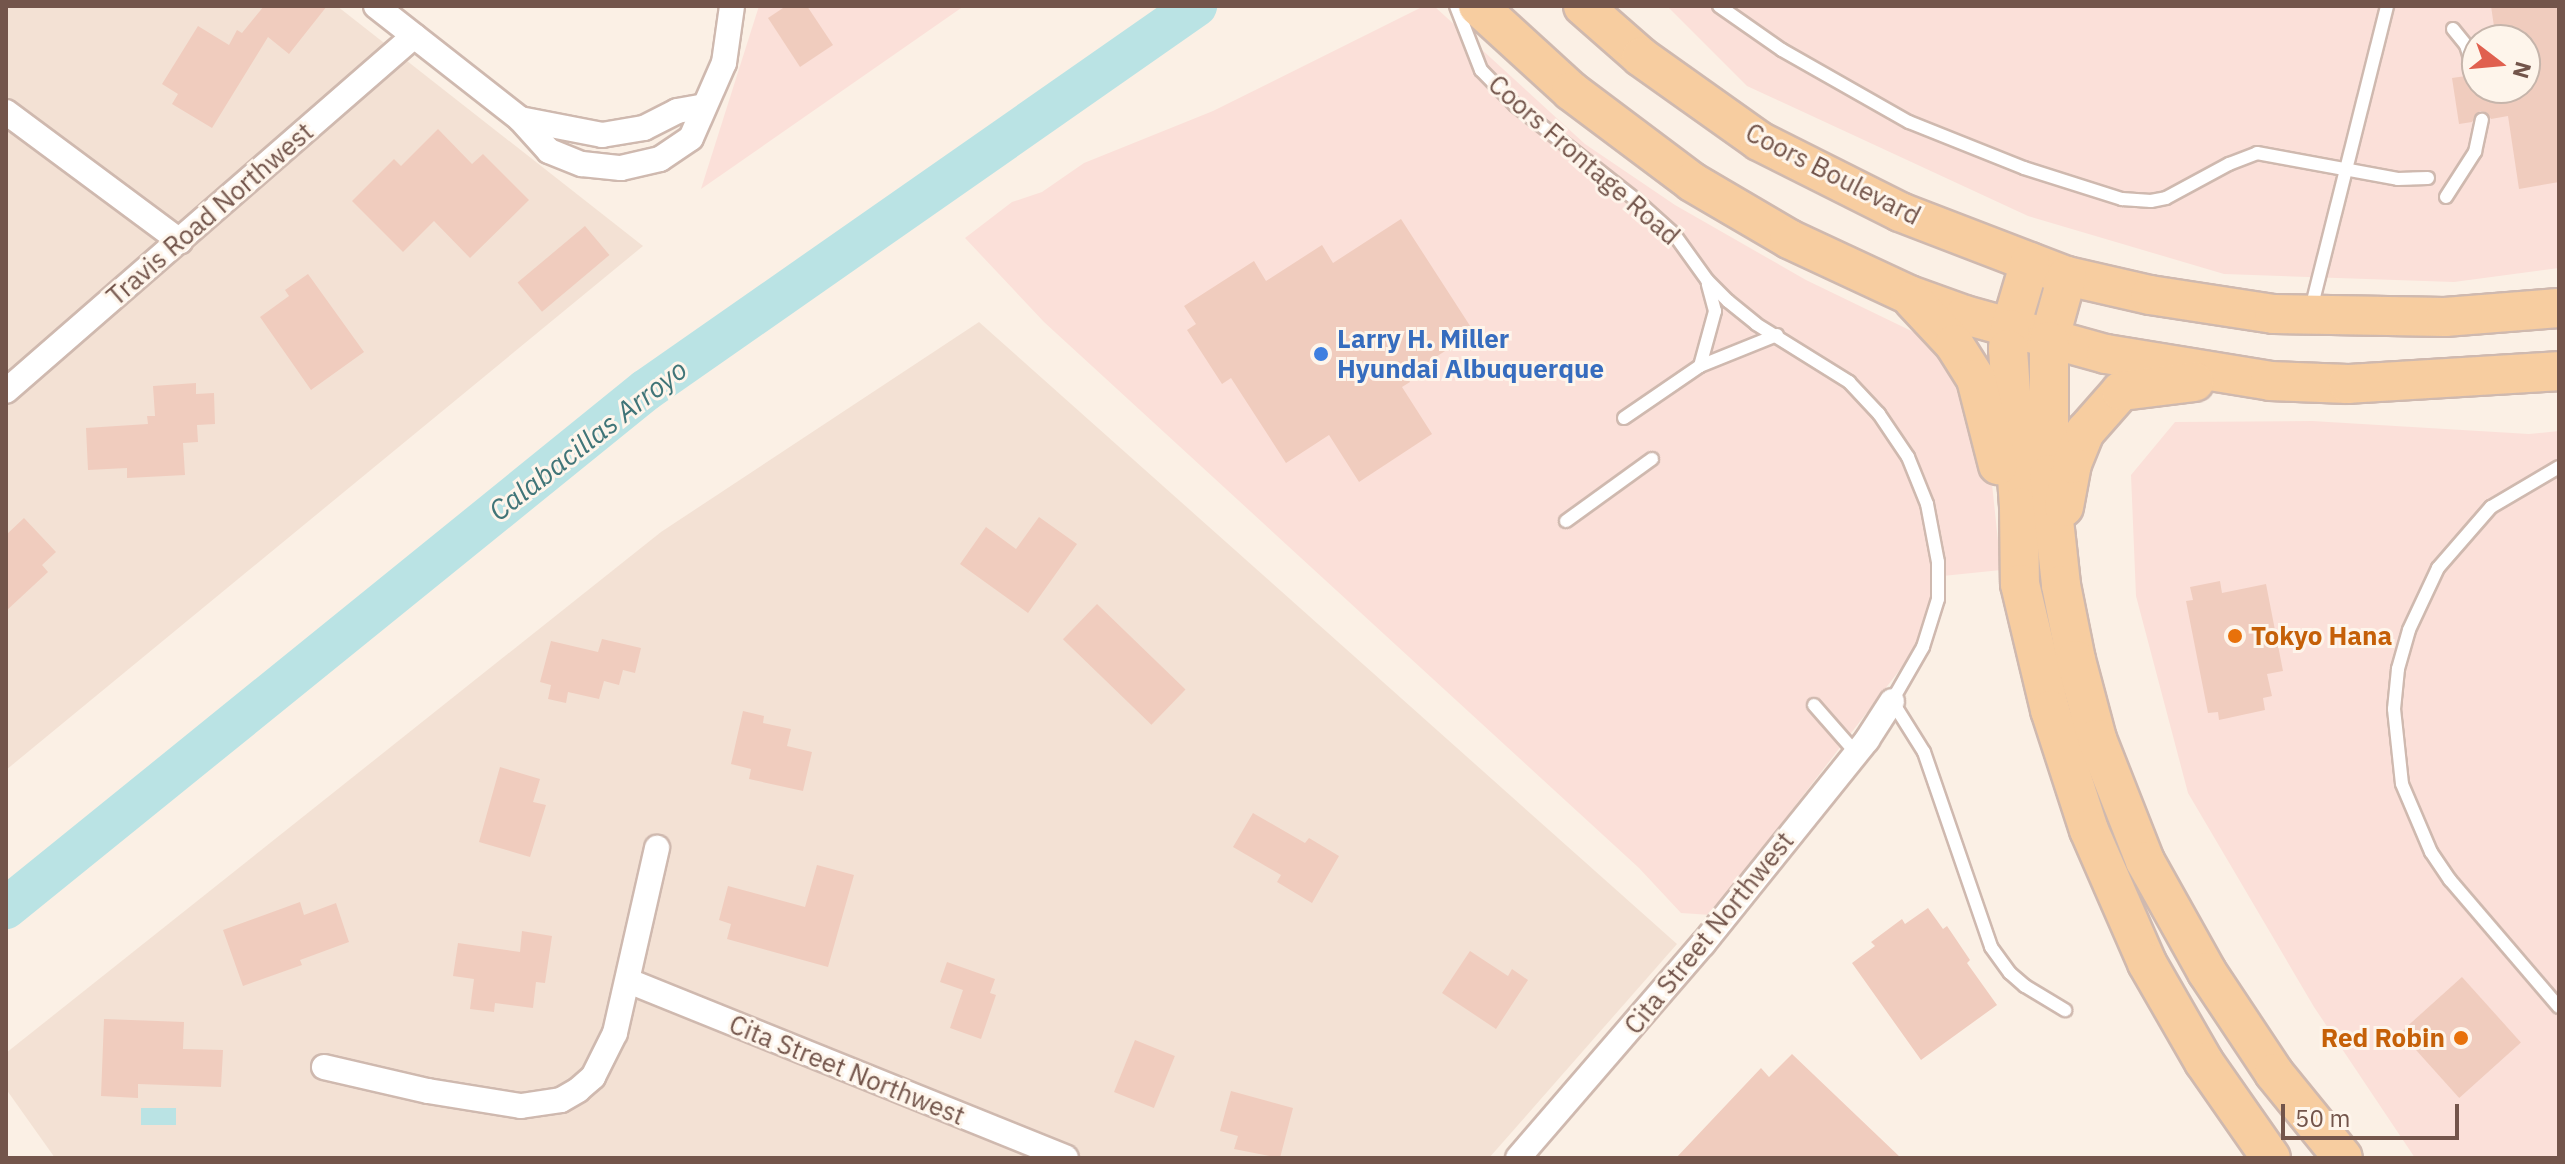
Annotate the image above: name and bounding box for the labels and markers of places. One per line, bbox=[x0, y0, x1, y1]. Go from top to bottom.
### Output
place label: Larry H. Miller Hyundai Albuquerque bbox=[1337, 323, 1604, 384]
marker: Larry H. Miller Hyundai Albuquerque bbox=[1312, 345, 1330, 363]
place label: Tokyo Hana bbox=[2251, 620, 2392, 652]
marker: Tokyo Hana bbox=[2226, 627, 2244, 645]
place label: Red Robin bbox=[2321, 1022, 2445, 1054]
marker: Red Robin bbox=[2452, 1029, 2470, 1047]

